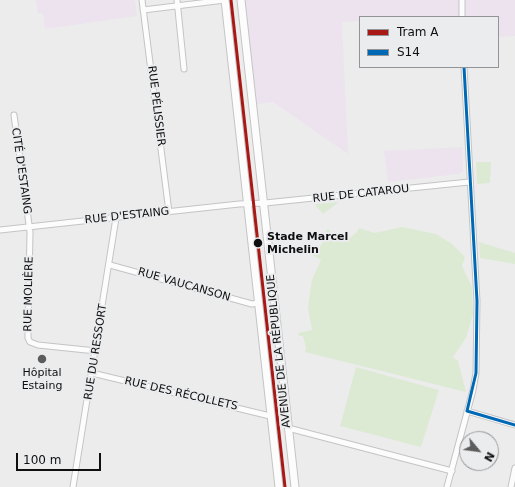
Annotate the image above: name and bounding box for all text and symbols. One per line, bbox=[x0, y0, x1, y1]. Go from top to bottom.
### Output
legend bbox=[359, 16, 499, 68]
text: Tram A bbox=[397, 25, 439, 39]
text: S14 bbox=[397, 45, 420, 59]
street label: RUE PÉLISSIER bbox=[145, 65, 167, 147]
street label: CITÉ D'ESTAING bbox=[8, 127, 34, 215]
street label: RUE DE CATAROU bbox=[312, 182, 410, 206]
street label: RUE D'ESTAING bbox=[84, 205, 170, 227]
place label: Stade Marcel Michelin bbox=[267, 230, 348, 256]
marker: Stade Marcel Michelin bbox=[252, 237, 264, 249]
street label: RUE MOLIÈRE bbox=[22, 256, 36, 332]
street label: RUE VAUCANSON bbox=[136, 265, 232, 305]
street label: AVENUE DE LA RÉPUBLIQUE bbox=[264, 274, 294, 428]
street label: RUE DU RESSORT bbox=[82, 303, 110, 401]
marker: Hôpital Estaing bbox=[36, 353, 48, 365]
place label: Hôpital Estaing bbox=[22, 366, 62, 392]
street label: RUE DES RÉCOLLETS bbox=[123, 375, 239, 413]
north arrow bbox=[459, 431, 499, 471]
scale bar bbox=[18, 445, 103, 471]
text: N bbox=[481, 449, 497, 464]
text: 100 m bbox=[23, 453, 61, 467]

